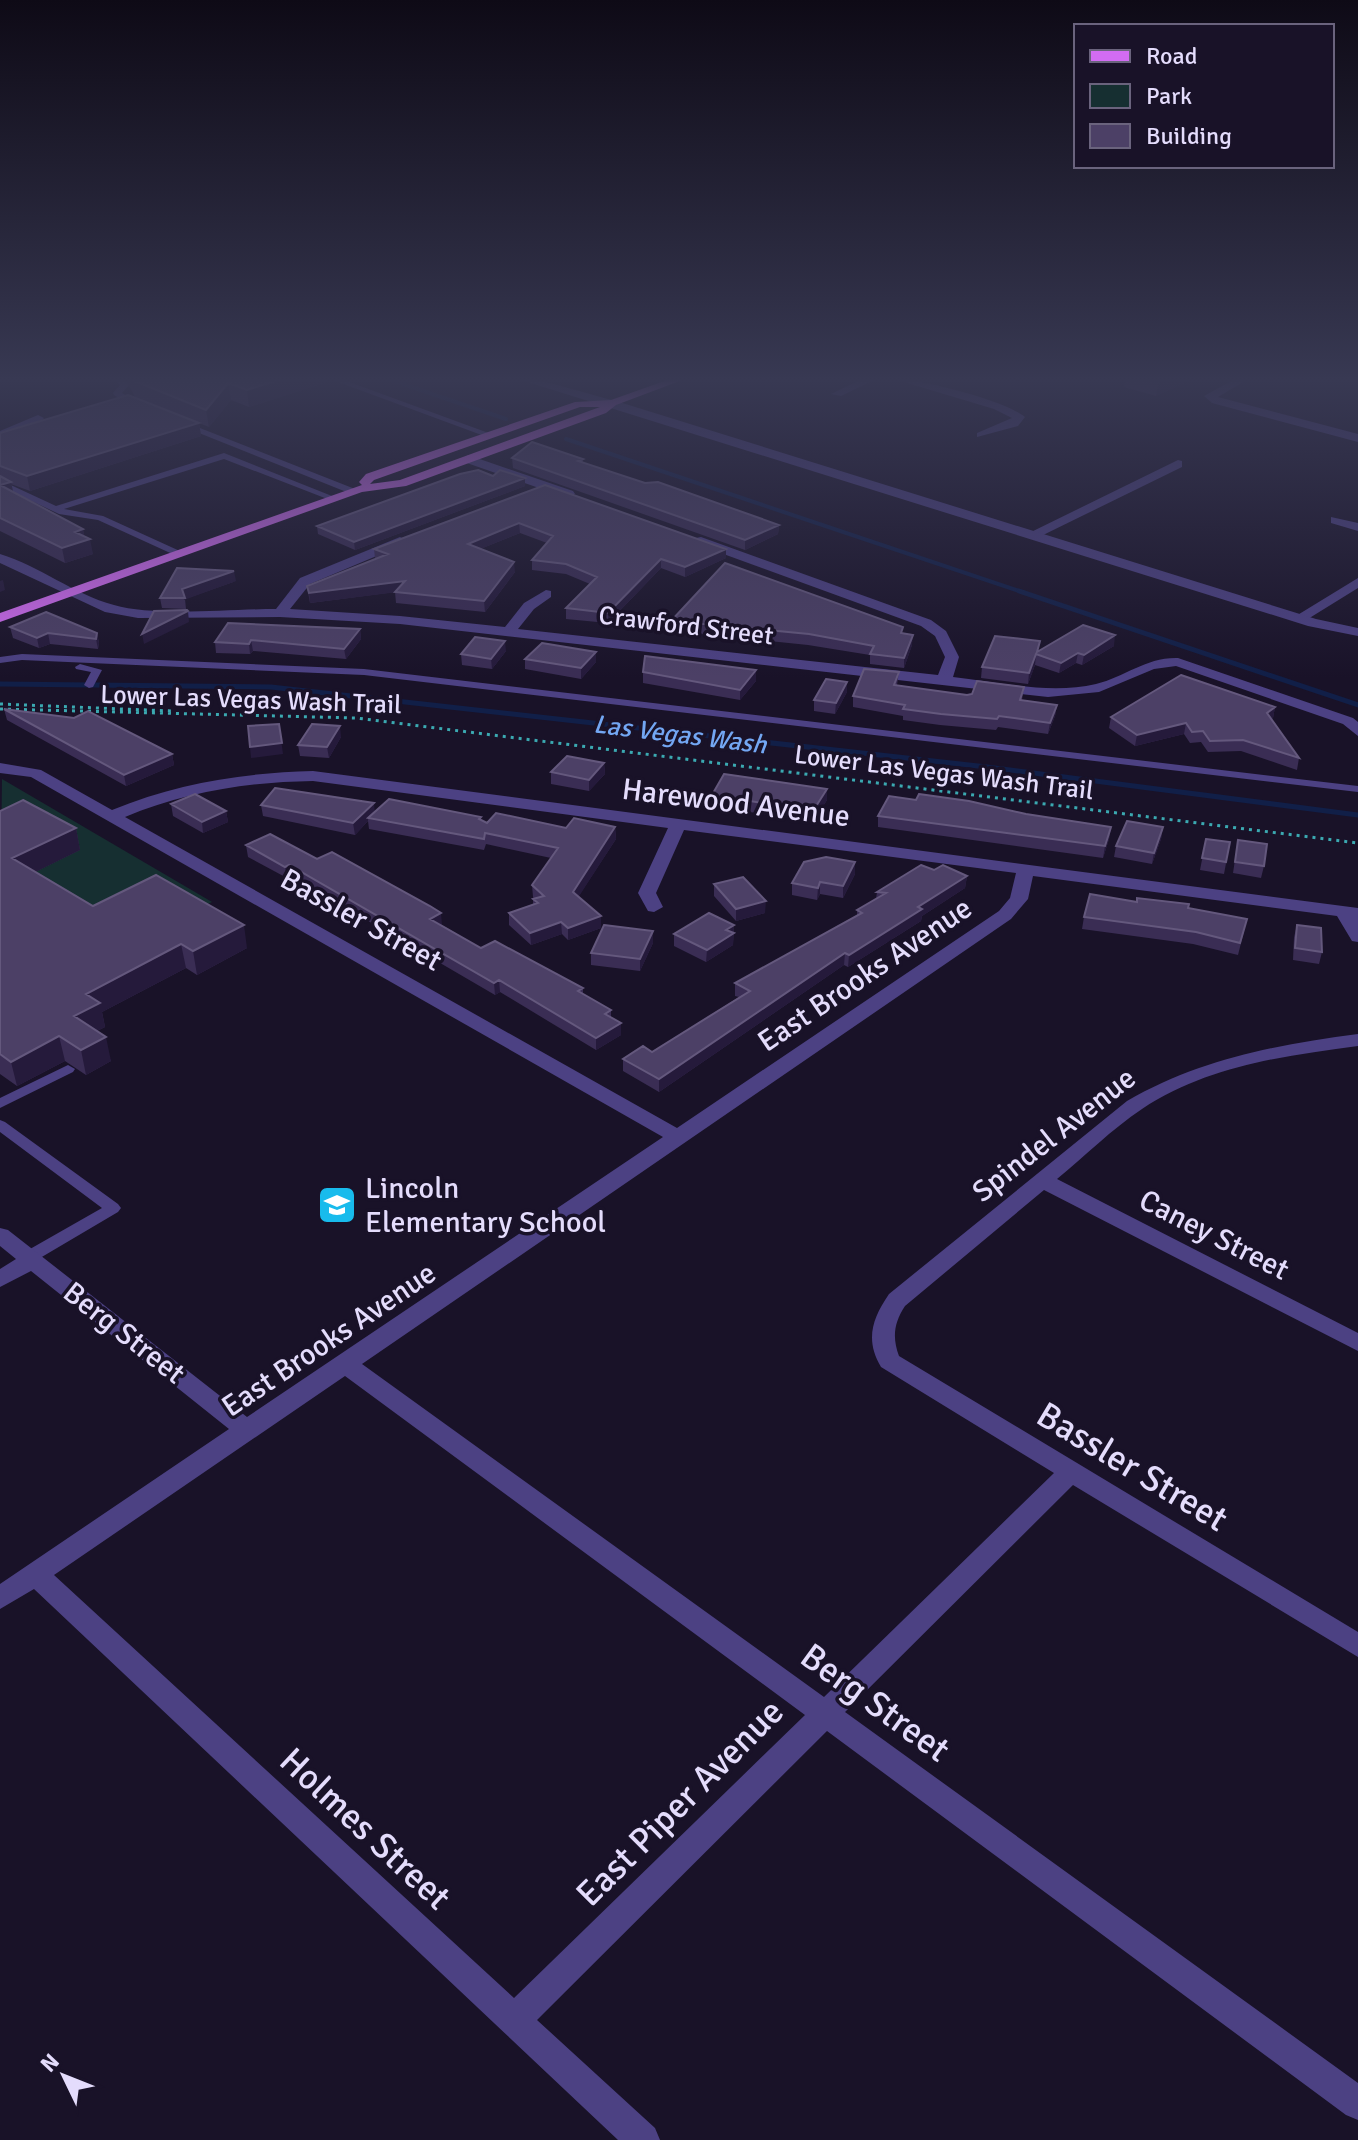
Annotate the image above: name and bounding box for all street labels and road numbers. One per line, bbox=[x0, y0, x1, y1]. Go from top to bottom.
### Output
street label: Crawford Street bbox=[597, 599, 775, 653]
street label: Lower Las Vegas Wash Trail bbox=[100, 679, 402, 721]
street label: Lower Las Vegas Wash Trail bbox=[792, 739, 1096, 807]
street label: Harewood Avenue bbox=[620, 771, 852, 835]
street label: Bassler Street bbox=[274, 860, 448, 980]
street label: East Brooks Avenue bbox=[751, 890, 979, 1060]
street label: Spindel Avenue bbox=[965, 1060, 1143, 1210]
street label: Caney Street bbox=[1133, 1182, 1295, 1288]
street label: East Brooks Avenue bbox=[215, 1255, 443, 1425]
street label: Berg Street bbox=[56, 1274, 192, 1392]
street label: Bassler Street bbox=[1028, 1392, 1236, 1542]
street label: Berg Street bbox=[792, 1634, 958, 1772]
street label: East Piper Avenue bbox=[567, 1690, 793, 1916]
street label: Holmes Street bbox=[270, 1738, 460, 1920]

